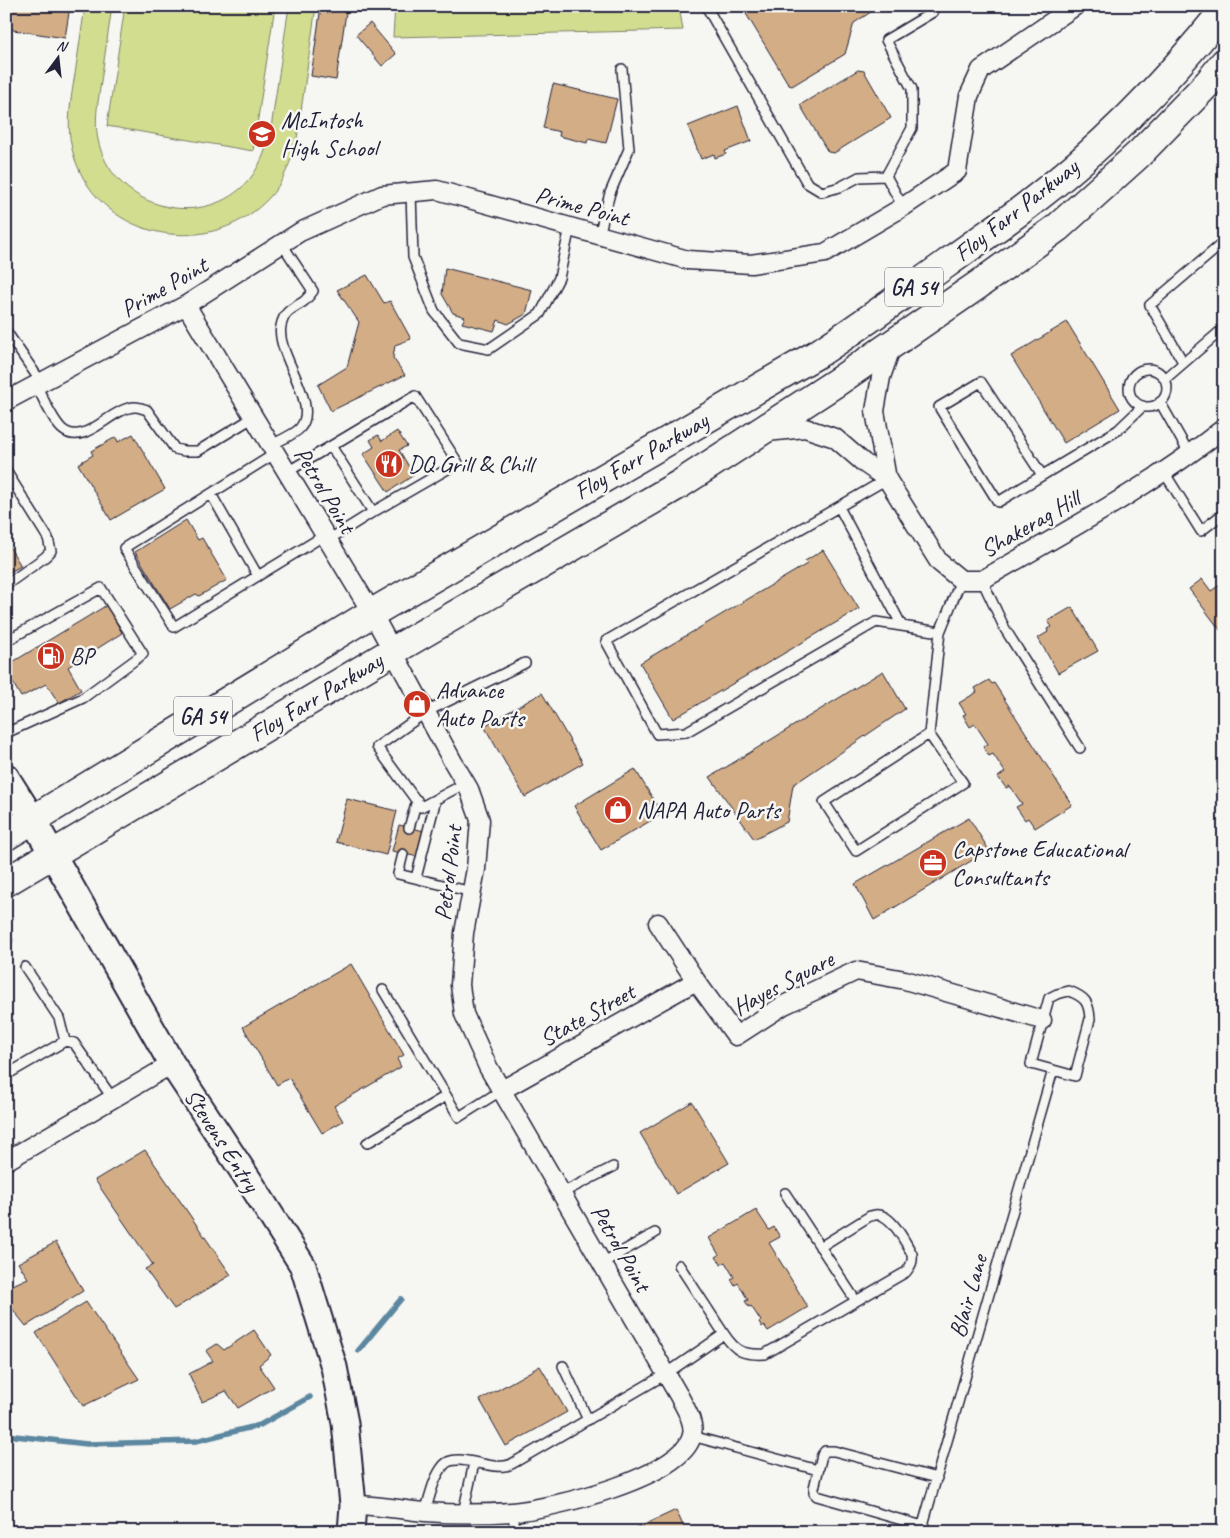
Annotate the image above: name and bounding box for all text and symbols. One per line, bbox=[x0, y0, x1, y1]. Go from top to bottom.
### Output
north arrow bbox=[32, 32, 82, 82]
text: N bbox=[55, 37, 70, 56]
place label: McIntosh High School bbox=[281, 105, 381, 163]
school or university icon: McIntosh High School bbox=[247, 119, 277, 149]
street label: Floy Farr Parkway bbox=[948, 151, 1086, 268]
street label: Prime Point bbox=[532, 179, 634, 233]
street label: Prime Point bbox=[115, 249, 215, 324]
road number: GA 54 bbox=[885, 268, 943, 306]
street label: Floy Farr Parkway bbox=[569, 405, 715, 506]
street label: Petrol Point bbox=[288, 441, 364, 540]
restaurant icon: DQ Grill & Chill bbox=[374, 449, 404, 479]
place label: DQ Grill & Chill bbox=[408, 449, 537, 479]
street label: Shakerag Hill bbox=[975, 482, 1088, 564]
fuel station icon: BP bbox=[36, 641, 66, 671]
place label: BP bbox=[70, 641, 96, 671]
street label: Floy Farr Parkway bbox=[244, 645, 389, 748]
place label: Advance Auto Parts bbox=[436, 675, 527, 733]
shop icon: Advance Auto Parts bbox=[402, 689, 432, 719]
road number: GA 54 bbox=[174, 696, 232, 736]
shop icon: NAPA Auto Parts bbox=[603, 795, 633, 825]
place label: NAPA Auto Parts bbox=[637, 795, 782, 825]
street label: Petrol Point bbox=[427, 822, 469, 922]
place label: Capstone Educational Consultants bbox=[952, 834, 1131, 892]
office icon: Capstone Educational Consultants bbox=[918, 848, 948, 878]
street label: Hayes Square bbox=[727, 943, 841, 1022]
street label: State Street bbox=[534, 976, 642, 1053]
street label: Stevens Entry bbox=[178, 1083, 267, 1199]
street label: Petrol Point bbox=[584, 1199, 659, 1299]
street label: Blair Lane bbox=[942, 1249, 995, 1341]

